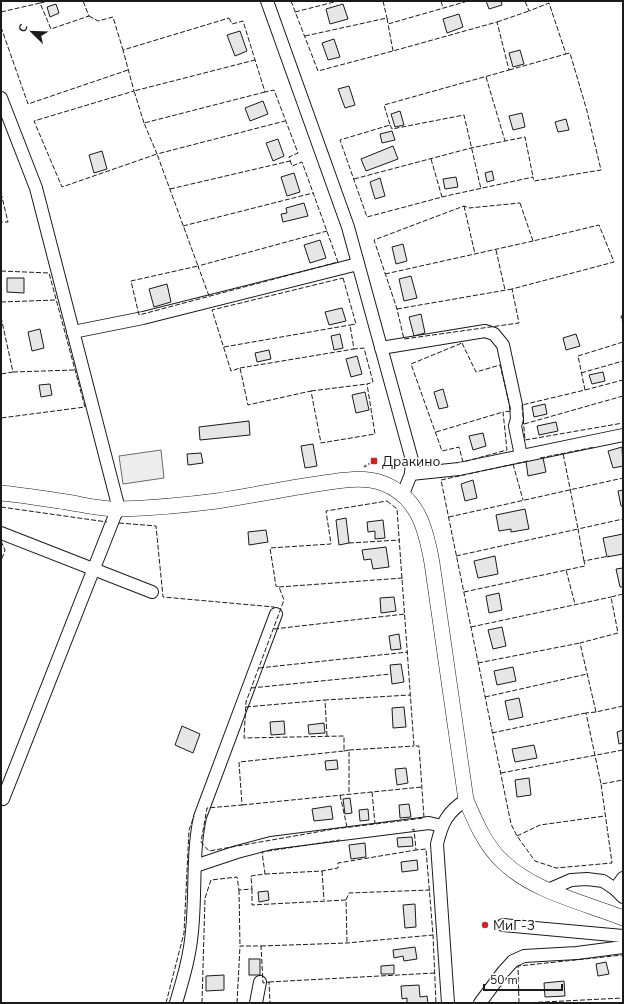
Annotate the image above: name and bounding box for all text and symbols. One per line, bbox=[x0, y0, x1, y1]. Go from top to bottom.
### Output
north arrow bbox=[12, 12, 52, 52]
text: С bbox=[15, 21, 32, 35]
place label: Дракино bbox=[382, 452, 440, 471]
marker: Дракино bbox=[369, 456, 379, 466]
place label: МиГ-3 bbox=[493, 916, 535, 935]
marker: МиГ-3 bbox=[480, 920, 490, 930]
scale bar bbox=[484, 966, 562, 992]
text: 50 m bbox=[490, 972, 518, 988]

